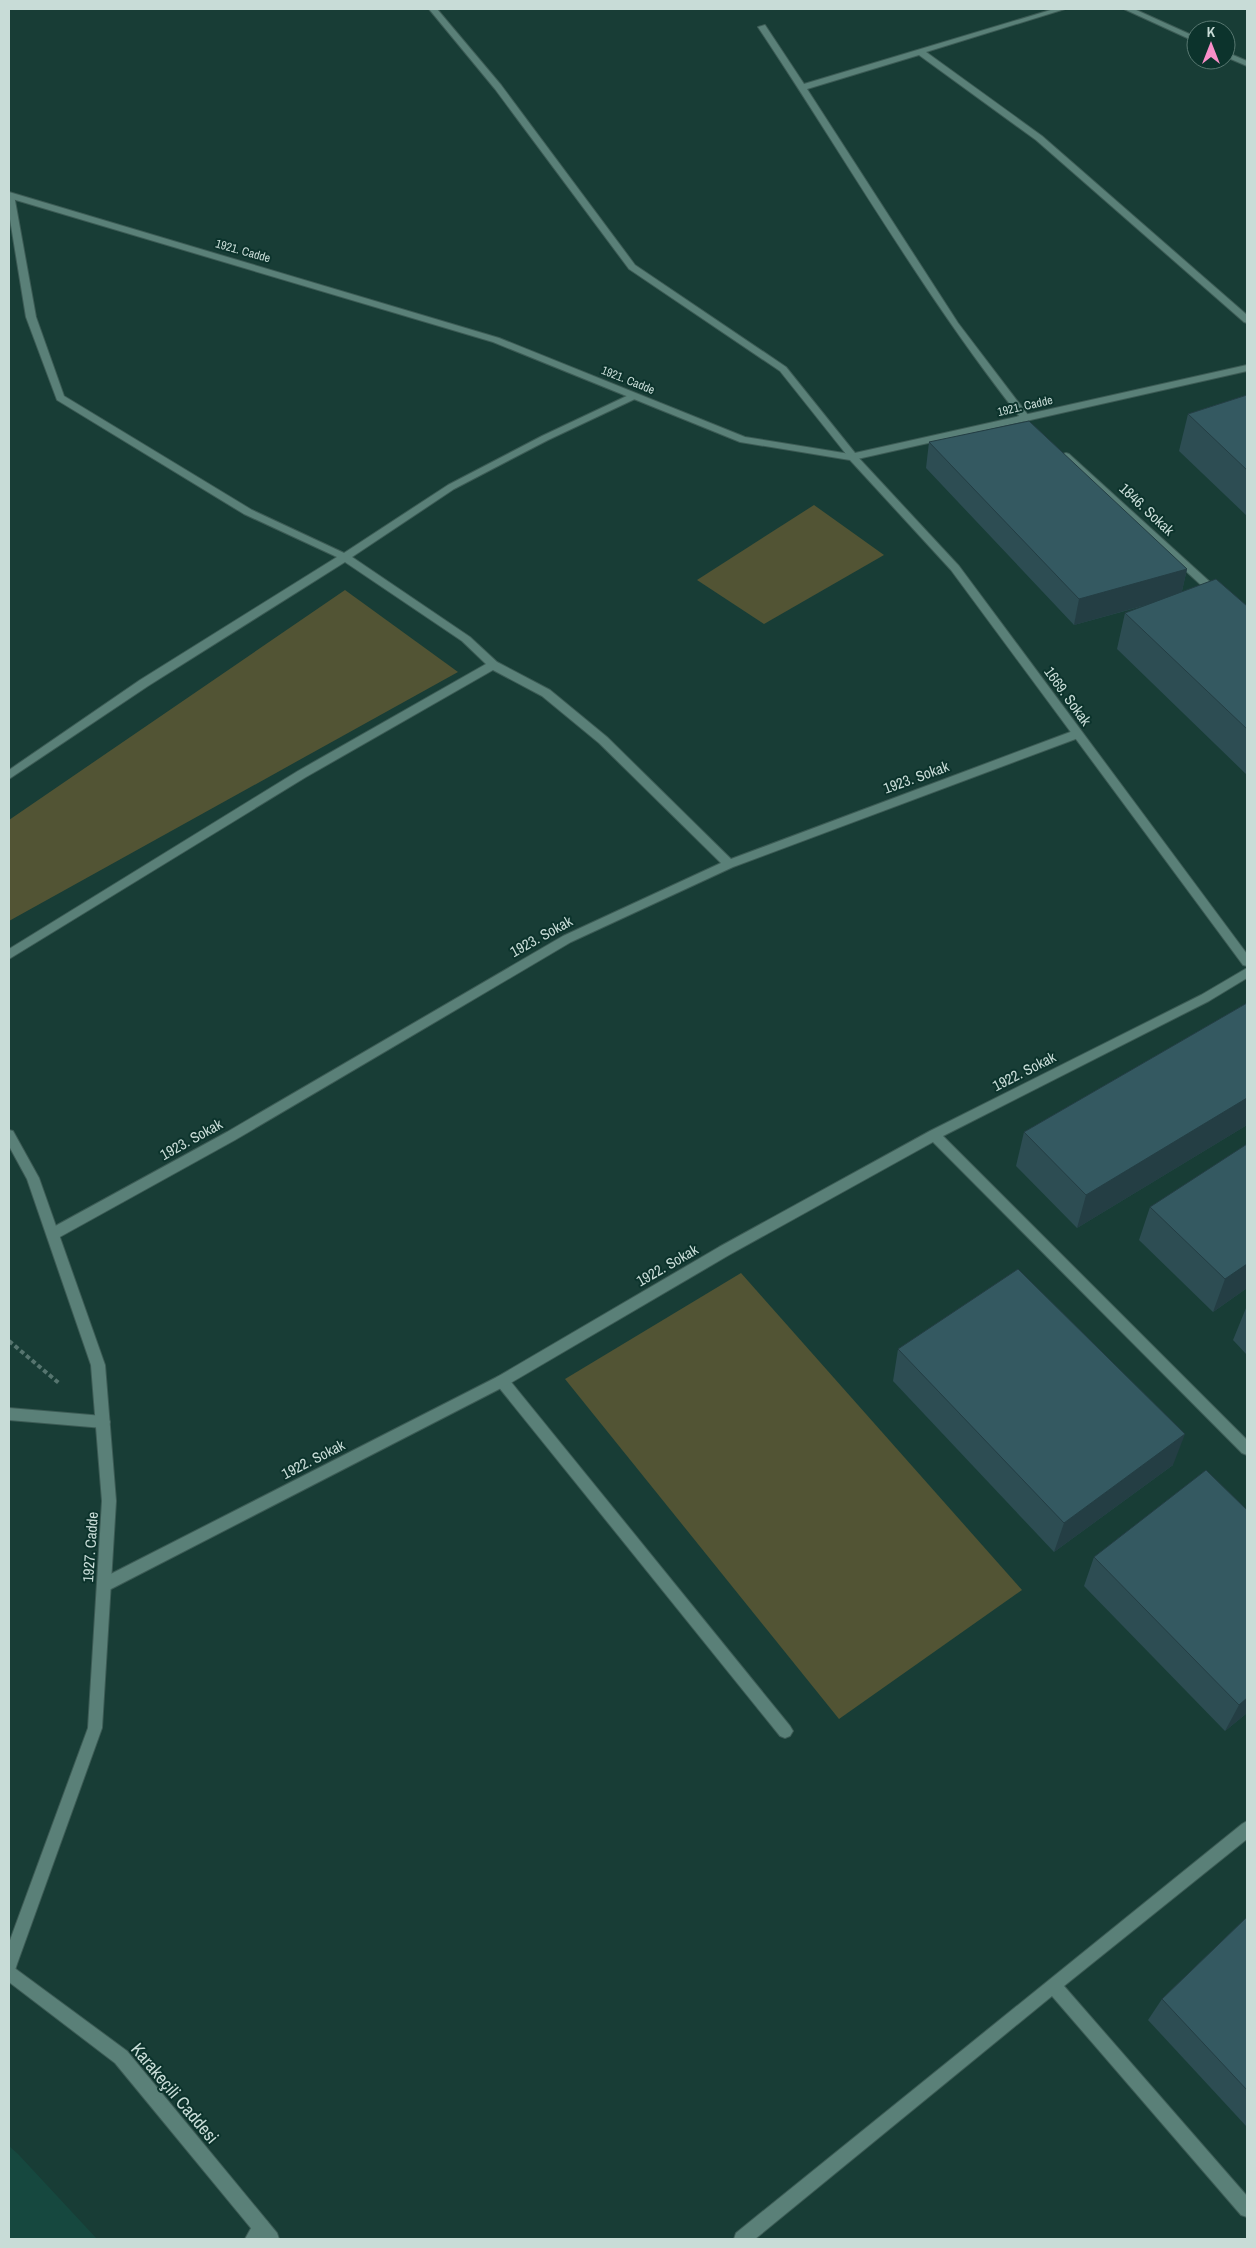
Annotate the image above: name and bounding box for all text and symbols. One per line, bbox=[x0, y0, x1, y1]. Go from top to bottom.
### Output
north arrow bbox=[1186, 20, 1236, 70]
text: K bbox=[1207, 23, 1216, 41]
street label: 1921. Cadde bbox=[214, 236, 272, 266]
street label: 1921. Cadde bbox=[599, 362, 657, 398]
street label: 1921. Cadde bbox=[996, 392, 1054, 420]
street label: 1846. Sokak bbox=[1115, 478, 1180, 541]
street label: 1669. Sokak bbox=[1039, 662, 1097, 731]
street label: 1923. Sokak bbox=[880, 755, 953, 799]
street label: 1923. Sokak bbox=[506, 910, 577, 962]
street label: 1922. Sokak bbox=[989, 1046, 1060, 1096]
street label: 1923. Sokak bbox=[156, 1113, 227, 1165]
street label: 1922. Sokak bbox=[632, 1238, 703, 1291]
street label: 1922. Sokak bbox=[278, 1434, 349, 1484]
street label: 1927. Cadde bbox=[77, 1511, 103, 1583]
street label: Karakeçili Caddesi bbox=[125, 2037, 225, 2149]

